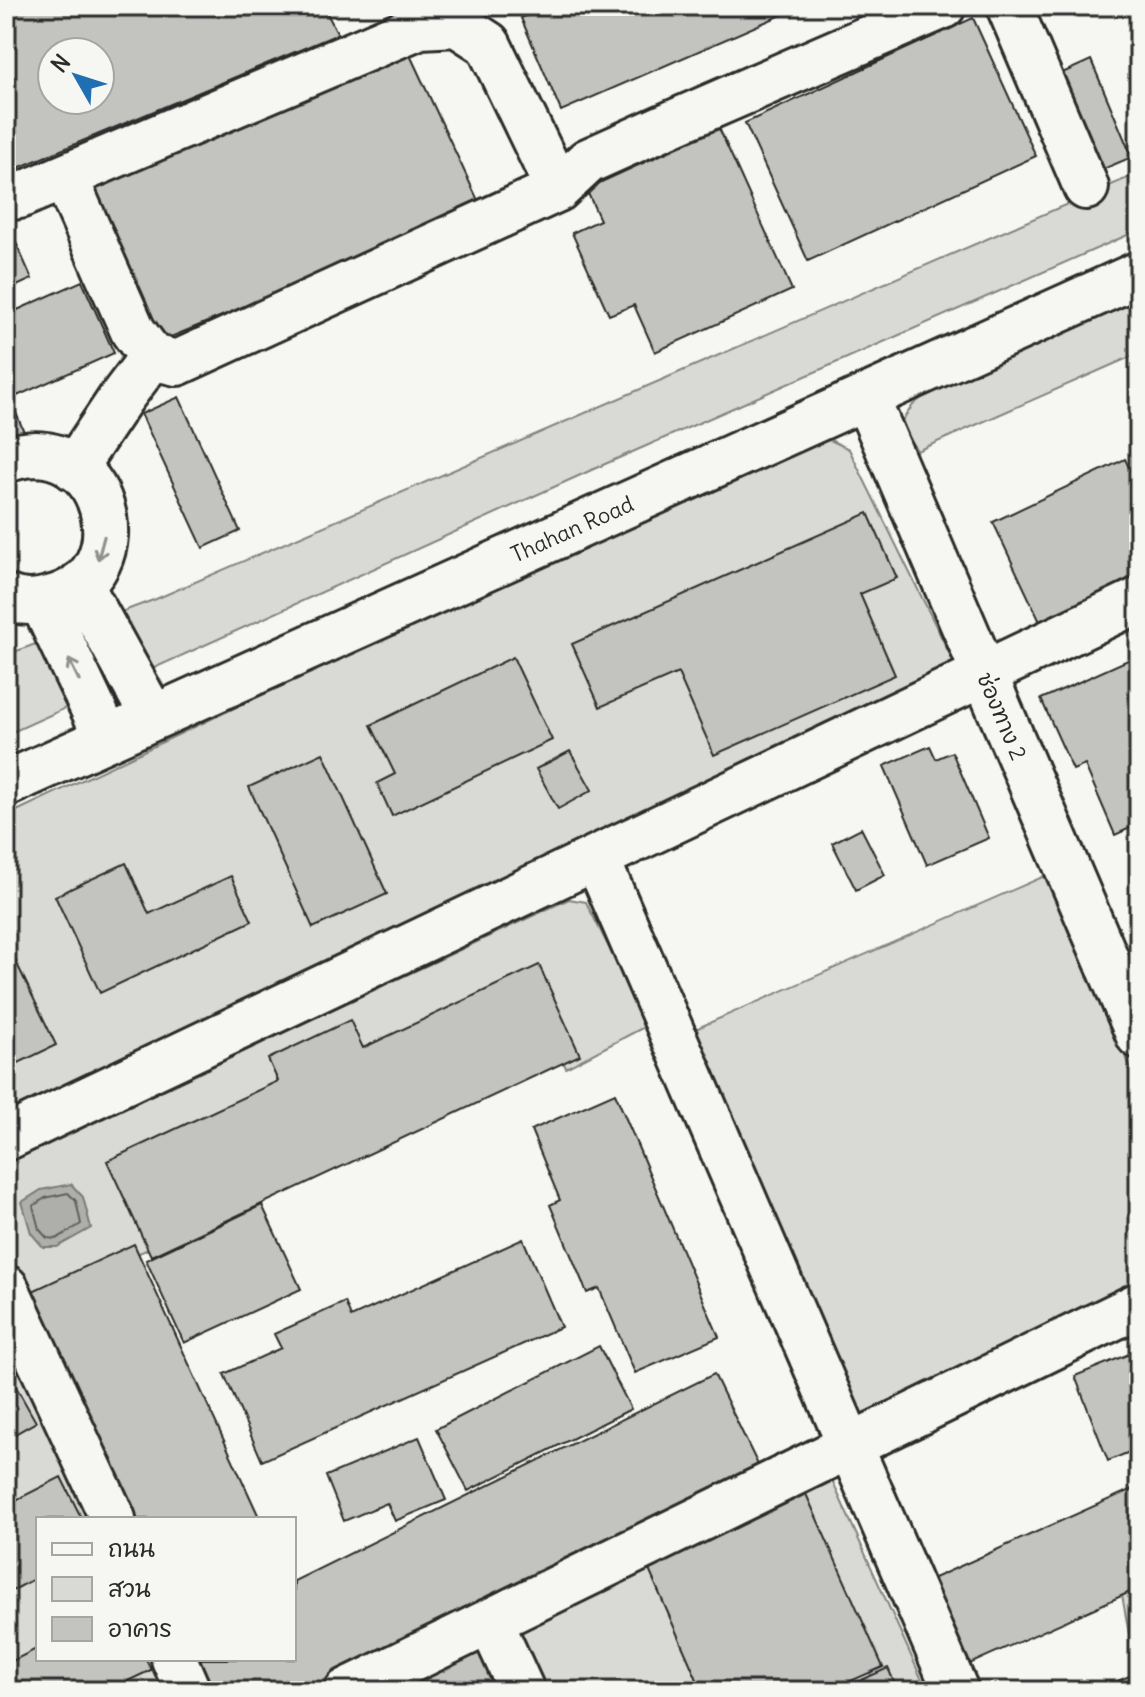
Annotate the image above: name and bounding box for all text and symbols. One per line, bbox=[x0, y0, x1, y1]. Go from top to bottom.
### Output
north arrow bbox=[36, 36, 116, 116]
text: N bbox=[45, 49, 76, 78]
street label: Thahan Road bbox=[506, 489, 638, 569]
one-way arrow bbox=[93, 535, 108, 561]
one-way arrow bbox=[66, 658, 81, 682]
street label: ช่องทาง 2 bbox=[971, 668, 1033, 764]
legend bbox=[36, 1517, 296, 1661]
text: ถนน bbox=[108, 1533, 155, 1563]
text: สวน bbox=[108, 1573, 151, 1603]
text: อาคาร bbox=[108, 1613, 172, 1643]

